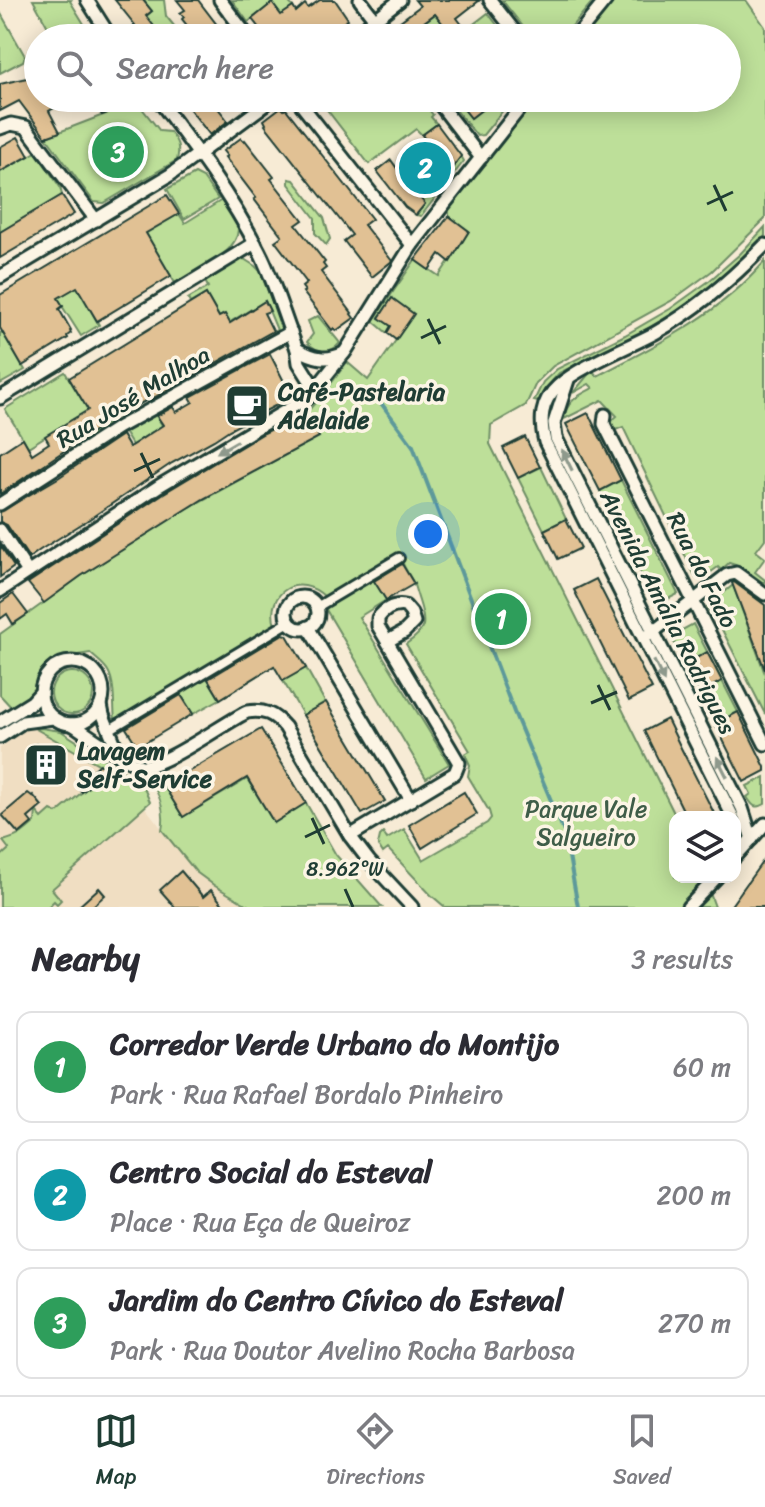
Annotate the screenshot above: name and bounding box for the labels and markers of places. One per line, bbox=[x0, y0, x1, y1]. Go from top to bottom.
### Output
pin: 3 bbox=[92, 122, 144, 182]
pin: 2 bbox=[399, 138, 451, 198]
place label: Café-Pastelaria Adelaide bbox=[277, 371, 446, 441]
cafe icon: Café-Pastelaria Adelaide bbox=[223, 382, 271, 430]
pin: 1 bbox=[475, 589, 527, 649]
place label: Lavagem Self-Service bbox=[76, 730, 213, 800]
building icon: Lavagem Self-Service bbox=[22, 741, 70, 789]

